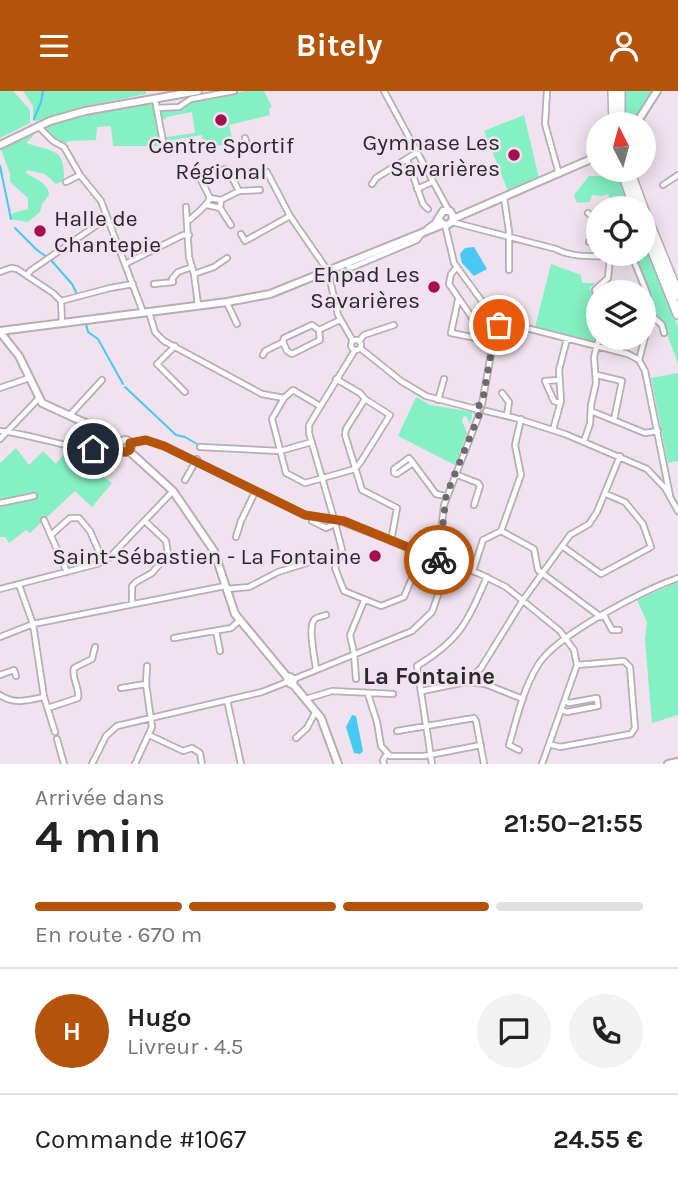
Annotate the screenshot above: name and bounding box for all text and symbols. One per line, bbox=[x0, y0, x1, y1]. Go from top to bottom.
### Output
icon: menu bbox=[35, 27, 73, 65]
text: Bitely bbox=[296, 27, 382, 64]
icon: person bbox=[605, 27, 643, 65]
marker: Centre Sportif Régional bbox=[213, 112, 229, 128]
north arrow bbox=[586, 112, 656, 182]
map controls bbox=[586, 112, 656, 350]
place label: Gymnase Les Savarières bbox=[362, 129, 500, 182]
place label: Centre Sportif Régional bbox=[148, 132, 294, 185]
marker: Gymnase Les Savarières bbox=[506, 147, 522, 163]
button: locate bbox=[586, 196, 656, 266]
place label: Halle de Chantepie bbox=[54, 205, 161, 258]
marker: Halle de Chantepie bbox=[32, 223, 48, 239]
place label: Ehpad Les Savarières bbox=[310, 261, 420, 314]
marker: Ehpad Les Savarières bbox=[426, 279, 442, 295]
button: layers bbox=[586, 280, 656, 350]
pin bbox=[469, 295, 529, 355]
icon: bag bbox=[480, 306, 518, 344]
pin bbox=[63, 419, 123, 479]
icon: home bbox=[74, 430, 112, 468]
courier bbox=[404, 525, 474, 595]
icon: bike bbox=[420, 541, 458, 579]
place label: Saint-Sébastien - La Fontaine bbox=[52, 543, 361, 570]
marker: Saint-Sébastien - La Fontaine bbox=[367, 548, 383, 564]
district label: La Fontaine bbox=[363, 662, 495, 690]
text: Arrivée dans bbox=[35, 784, 165, 811]
text: 21:50–21:55 bbox=[503, 808, 643, 839]
text: 4 min bbox=[35, 810, 161, 864]
text: En route · 670 m bbox=[35, 921, 202, 948]
button: chat bbox=[477, 994, 551, 1068]
button: phone bbox=[569, 994, 643, 1068]
text: Hugo bbox=[127, 1002, 192, 1033]
text: H bbox=[63, 1016, 81, 1047]
text: Livreur · 4.5 bbox=[127, 1033, 244, 1060]
text: Commande #1067 bbox=[35, 1124, 246, 1155]
text: 24.55 € bbox=[553, 1124, 643, 1155]

